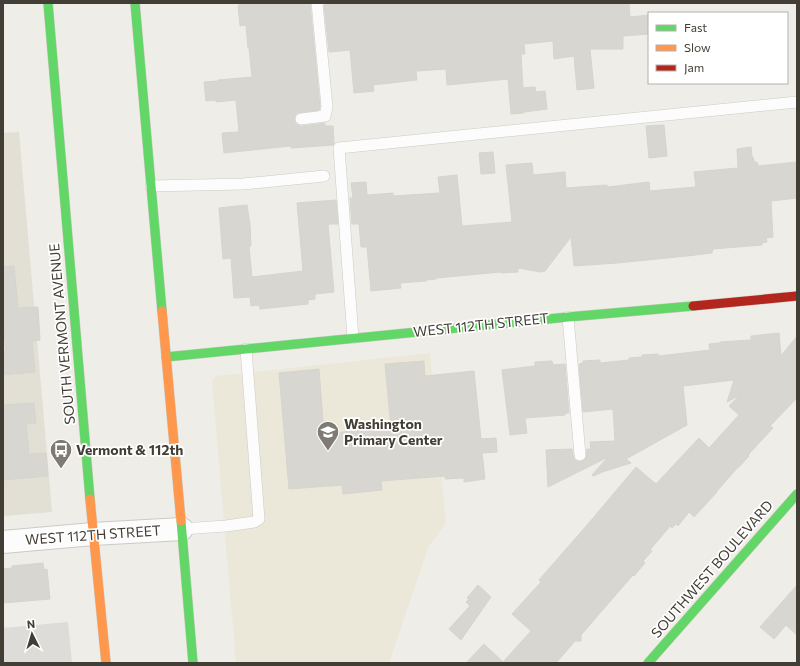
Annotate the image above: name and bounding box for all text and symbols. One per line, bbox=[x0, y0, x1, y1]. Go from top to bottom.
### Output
legend bbox=[648, 12, 788, 84]
text: Fast bbox=[684, 20, 707, 34]
text: Slow bbox=[684, 40, 711, 54]
text: Jam bbox=[684, 60, 704, 75]
street label: SOUTH VERMONT AVENUE bbox=[45, 243, 78, 425]
street label: WEST 112TH STREET bbox=[412, 309, 550, 340]
place label: Washington Primary Center bbox=[344, 415, 443, 448]
school or university icon: Washington Primary Center bbox=[315, 419, 341, 452]
bus stop icon: Vermont & 112th bbox=[48, 437, 74, 470]
place label: Vermont & 112th bbox=[76, 441, 183, 458]
street label: SOUTHWEST BOULEVARD bbox=[647, 496, 776, 641]
street label: WEST 112TH STREET bbox=[24, 521, 161, 548]
north arrow bbox=[12, 614, 52, 654]
text: N bbox=[26, 617, 36, 630]

